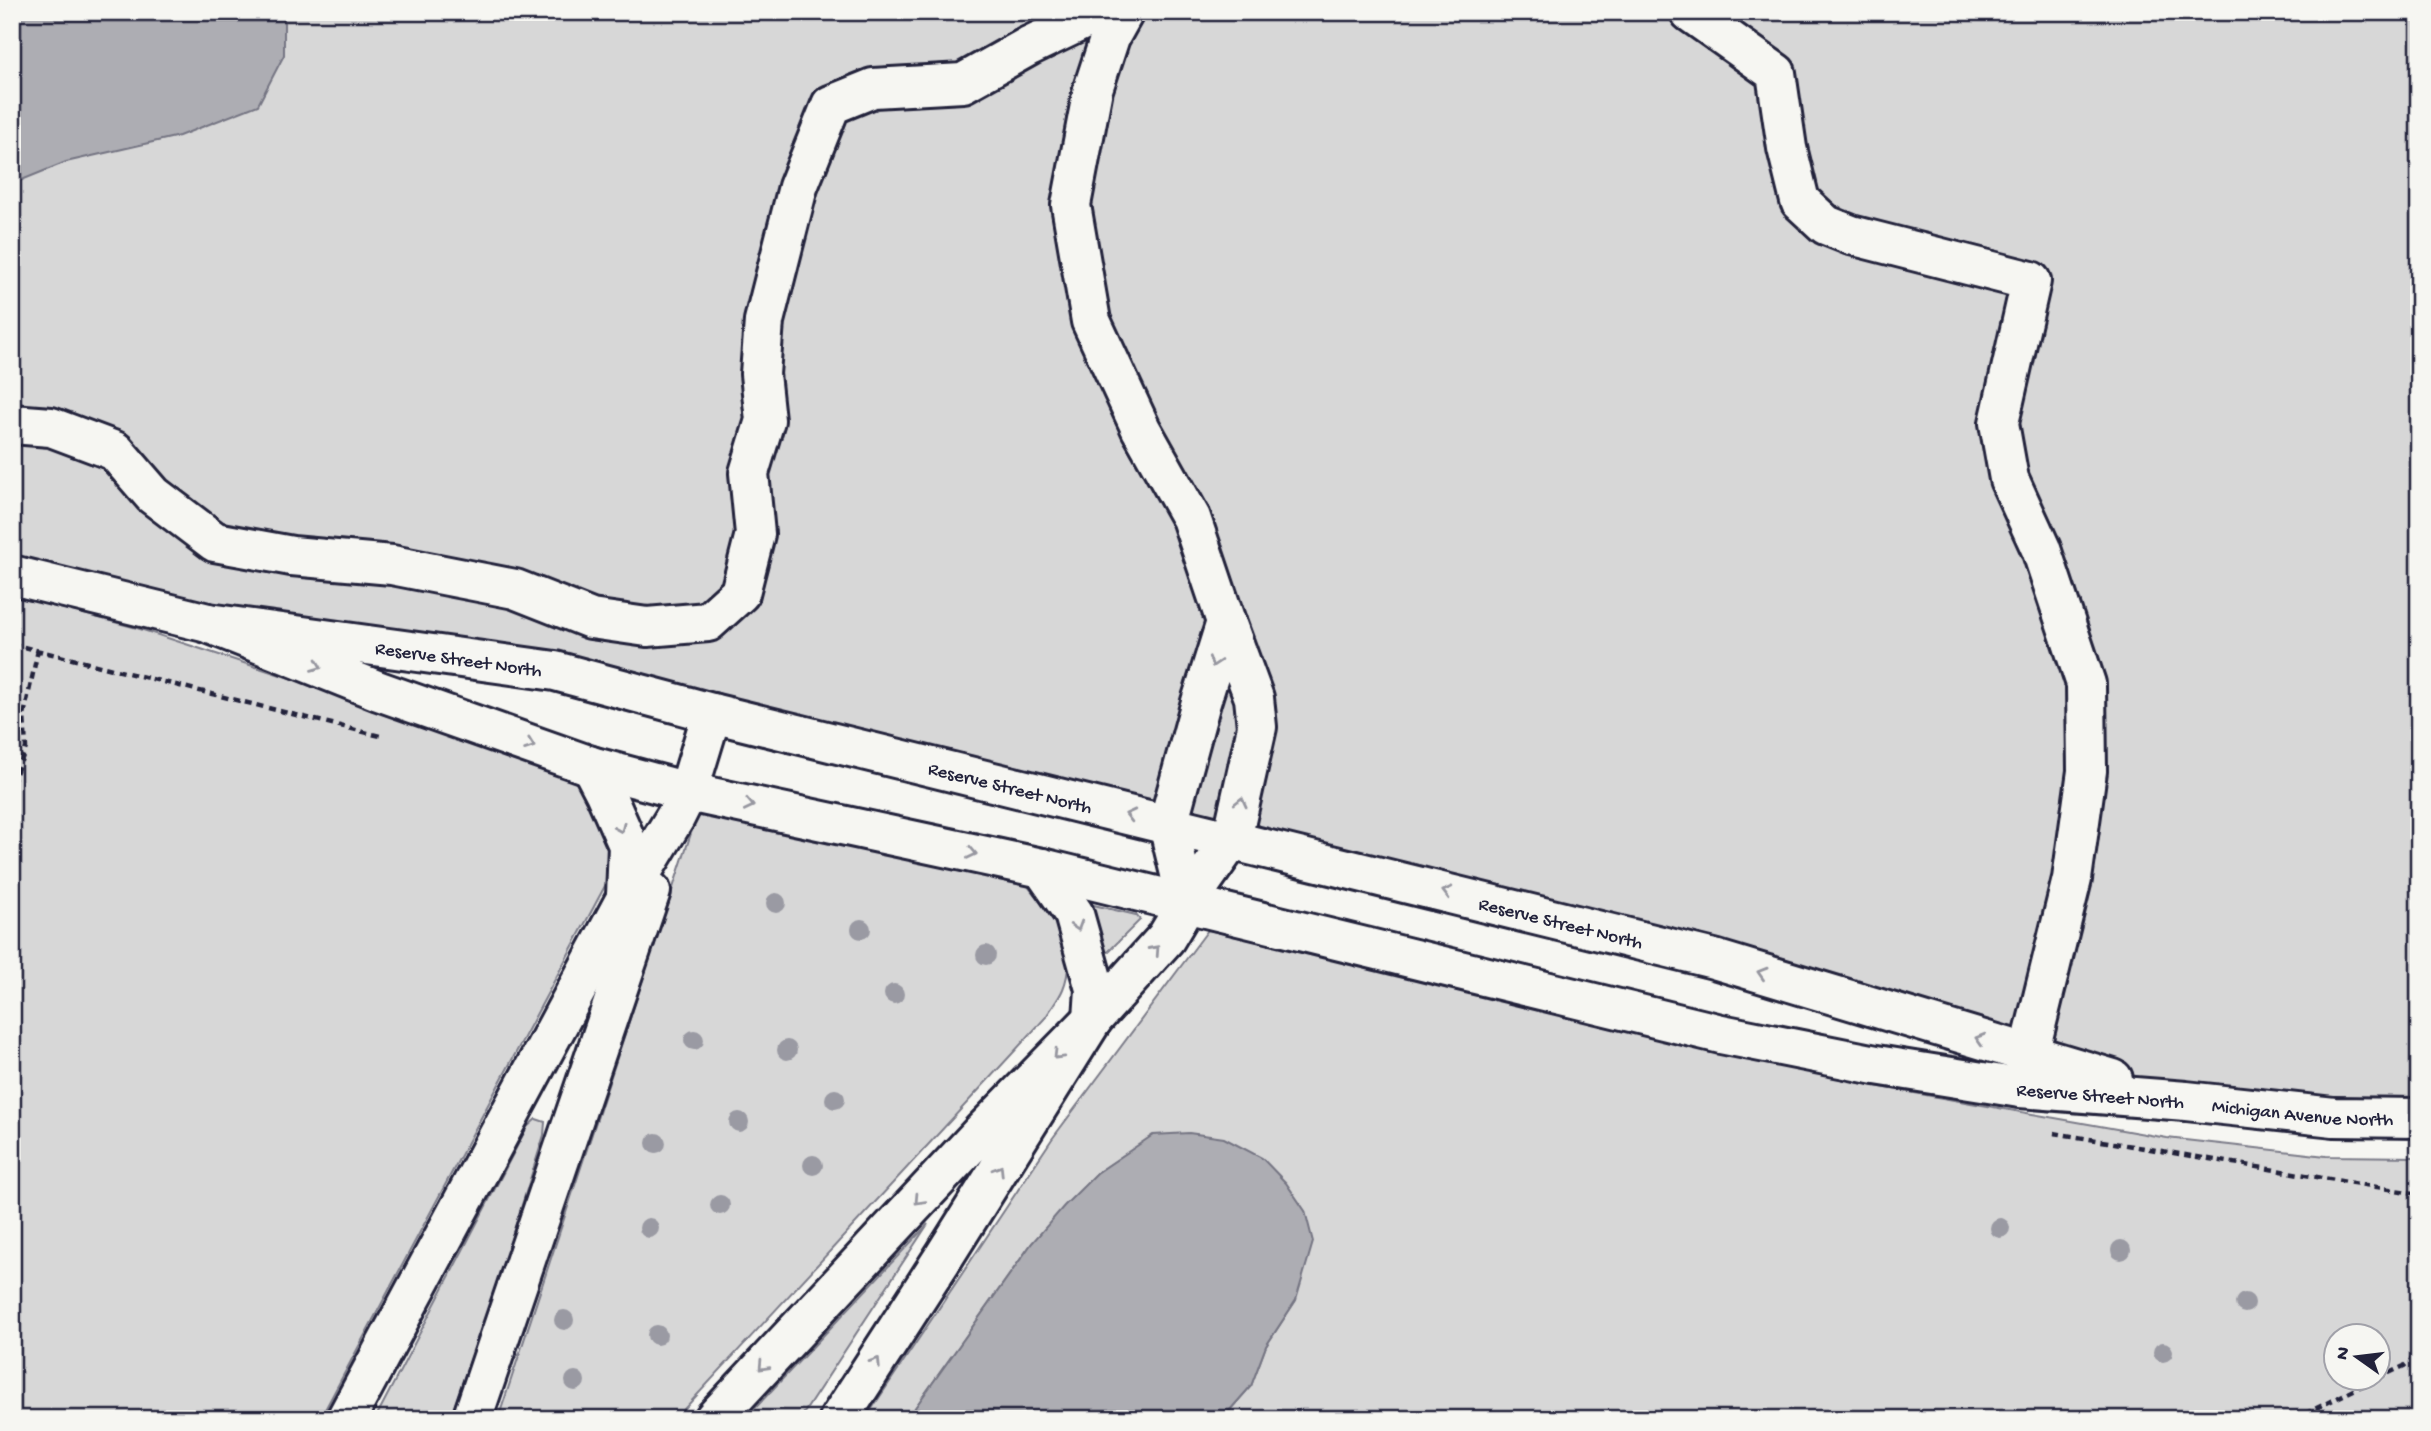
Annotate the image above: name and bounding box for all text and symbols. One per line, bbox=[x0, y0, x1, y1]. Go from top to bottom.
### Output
street label: Reserve Street North bbox=[373, 638, 543, 684]
one-way arrow bbox=[1208, 655, 1222, 668]
one-way arrow bbox=[310, 658, 322, 672]
one-way arrow bbox=[524, 736, 536, 750]
street label: Reserve Street North bbox=[925, 758, 1094, 821]
one-way arrow bbox=[1233, 796, 1247, 808]
one-way arrow bbox=[743, 797, 755, 811]
one-way arrow bbox=[1124, 809, 1136, 823]
one-way arrow bbox=[612, 820, 626, 833]
one-way arrow bbox=[966, 845, 978, 860]
one-way arrow bbox=[1441, 886, 1453, 900]
street label: Reserve Street North bbox=[1476, 894, 1645, 956]
one-way arrow bbox=[1069, 920, 1084, 932]
one-way arrow bbox=[1147, 945, 1159, 958]
one-way arrow bbox=[1756, 967, 1768, 982]
one-way arrow bbox=[1974, 1033, 1986, 1048]
one-way arrow bbox=[1054, 1046, 1067, 1059]
street label: Reserve Street North bbox=[2015, 1080, 2185, 1116]
street label: Michigan Avenue North bbox=[2211, 1096, 2393, 1133]
one-way arrow bbox=[990, 1164, 1003, 1177]
one-way arrow bbox=[914, 1192, 927, 1205]
north arrow bbox=[2322, 1322, 2392, 1392]
text: N bbox=[2331, 1345, 2357, 1363]
one-way arrow bbox=[868, 1356, 881, 1369]
one-way arrow bbox=[759, 1358, 772, 1371]

